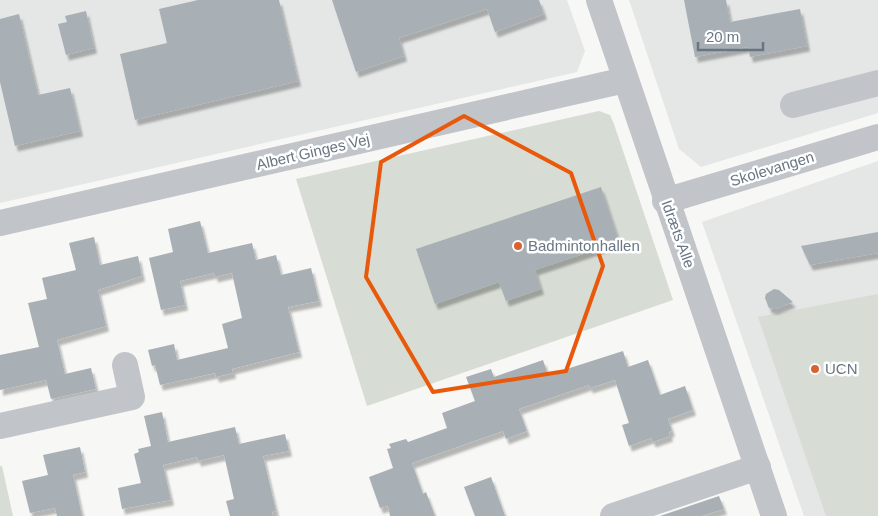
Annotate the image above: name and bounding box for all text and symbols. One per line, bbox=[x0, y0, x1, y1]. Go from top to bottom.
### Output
scale bar bbox=[698, 20, 763, 52]
text: 20 m bbox=[706, 28, 739, 45]
street label: Albert Ginges Vej bbox=[255, 130, 371, 173]
street label: Skolevangen bbox=[728, 148, 816, 189]
street label: Idræts Alle bbox=[658, 198, 699, 270]
place label: Badmintonhallen bbox=[528, 237, 640, 254]
marker: Badmintonhallen bbox=[512, 240, 524, 252]
place label: UCN bbox=[825, 360, 858, 377]
marker: UCN bbox=[809, 363, 821, 375]

